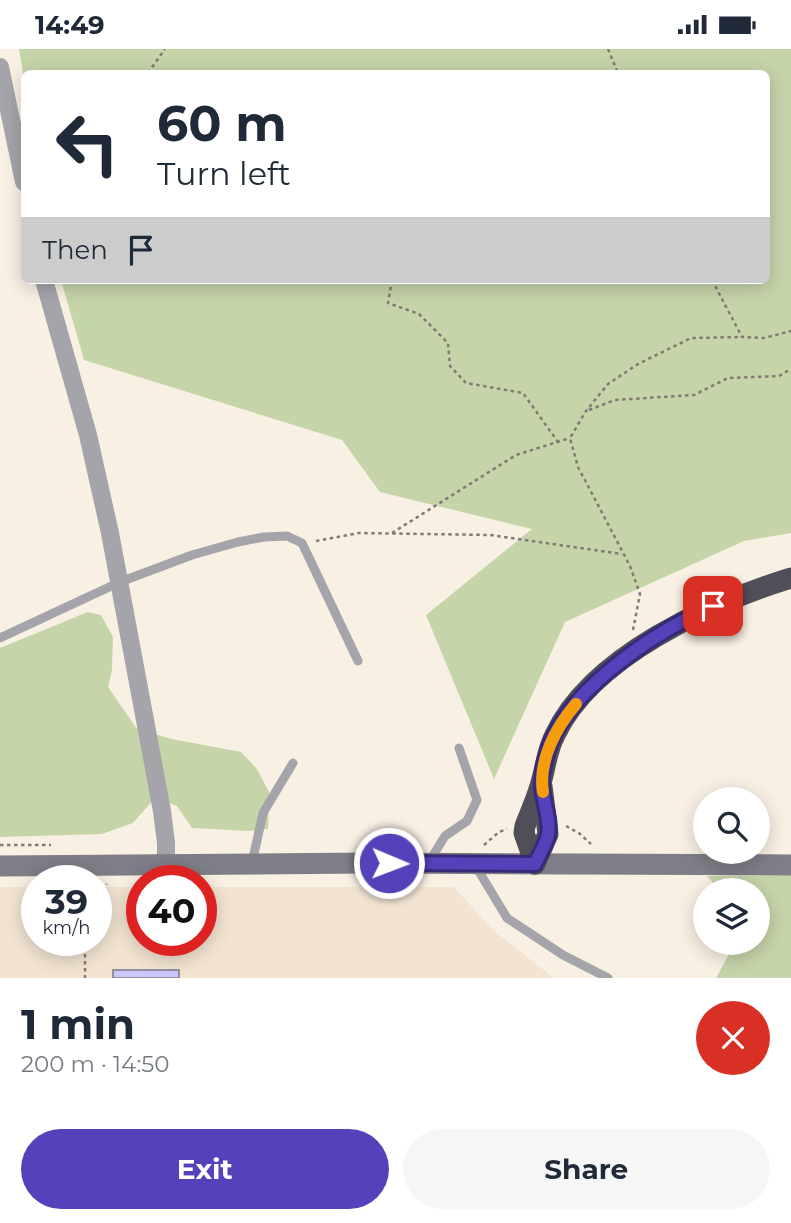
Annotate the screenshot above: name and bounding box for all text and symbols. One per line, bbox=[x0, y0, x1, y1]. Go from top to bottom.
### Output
text: 14:49 bbox=[35, 9, 105, 41]
text: 60 m bbox=[157, 94, 287, 153]
icon: left bbox=[42, 98, 133, 189]
text: Turn left bbox=[157, 154, 291, 193]
icon: arrive bbox=[122, 231, 160, 269]
text: Then bbox=[42, 234, 108, 266]
pin bbox=[683, 576, 743, 636]
icon: arrive bbox=[694, 587, 732, 625]
map controls bbox=[693, 787, 770, 955]
button: search bbox=[693, 787, 770, 864]
position arrow bbox=[352, 826, 426, 900]
speed limit sign: 40 bbox=[126, 865, 217, 956]
button: layers bbox=[693, 878, 770, 955]
text: 39 bbox=[45, 880, 88, 923]
text: km/h bbox=[42, 917, 91, 939]
text: 1 min bbox=[21, 998, 135, 1050]
button: close bbox=[696, 1001, 770, 1075]
text: 200 m · 14:50 bbox=[21, 1050, 170, 1078]
button: Exit bbox=[21, 1129, 389, 1209]
button: Share bbox=[403, 1129, 770, 1209]

